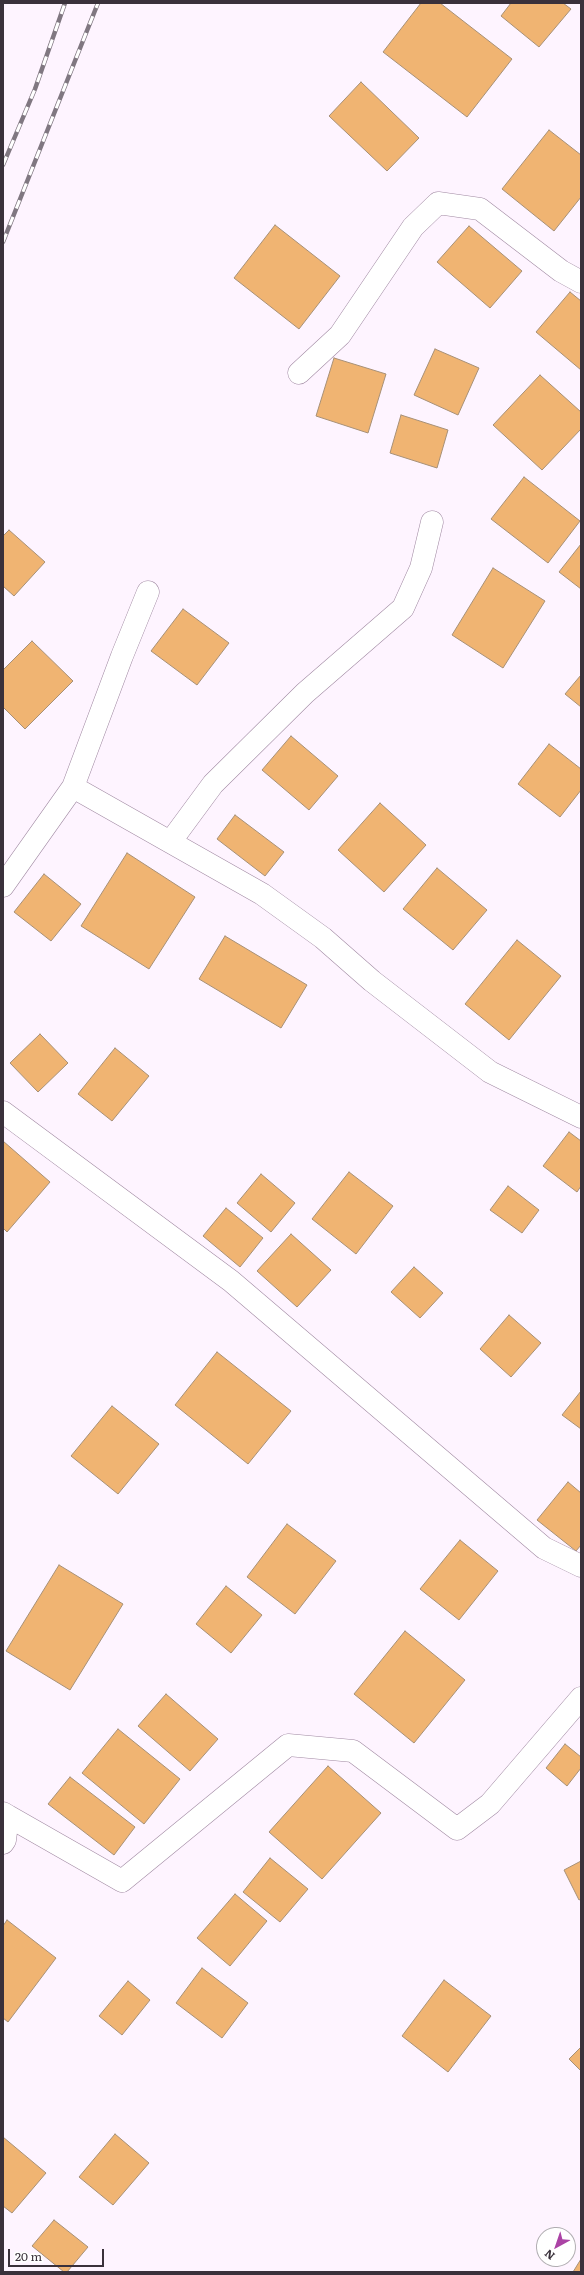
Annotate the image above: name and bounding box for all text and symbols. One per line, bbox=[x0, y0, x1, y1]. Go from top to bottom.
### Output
north arrow bbox=[536, 2227, 576, 2267]
scale bar bbox=[10, 2241, 106, 2267]
text: N bbox=[540, 2246, 558, 2265]
text: 20 m bbox=[15, 2247, 42, 2265]

